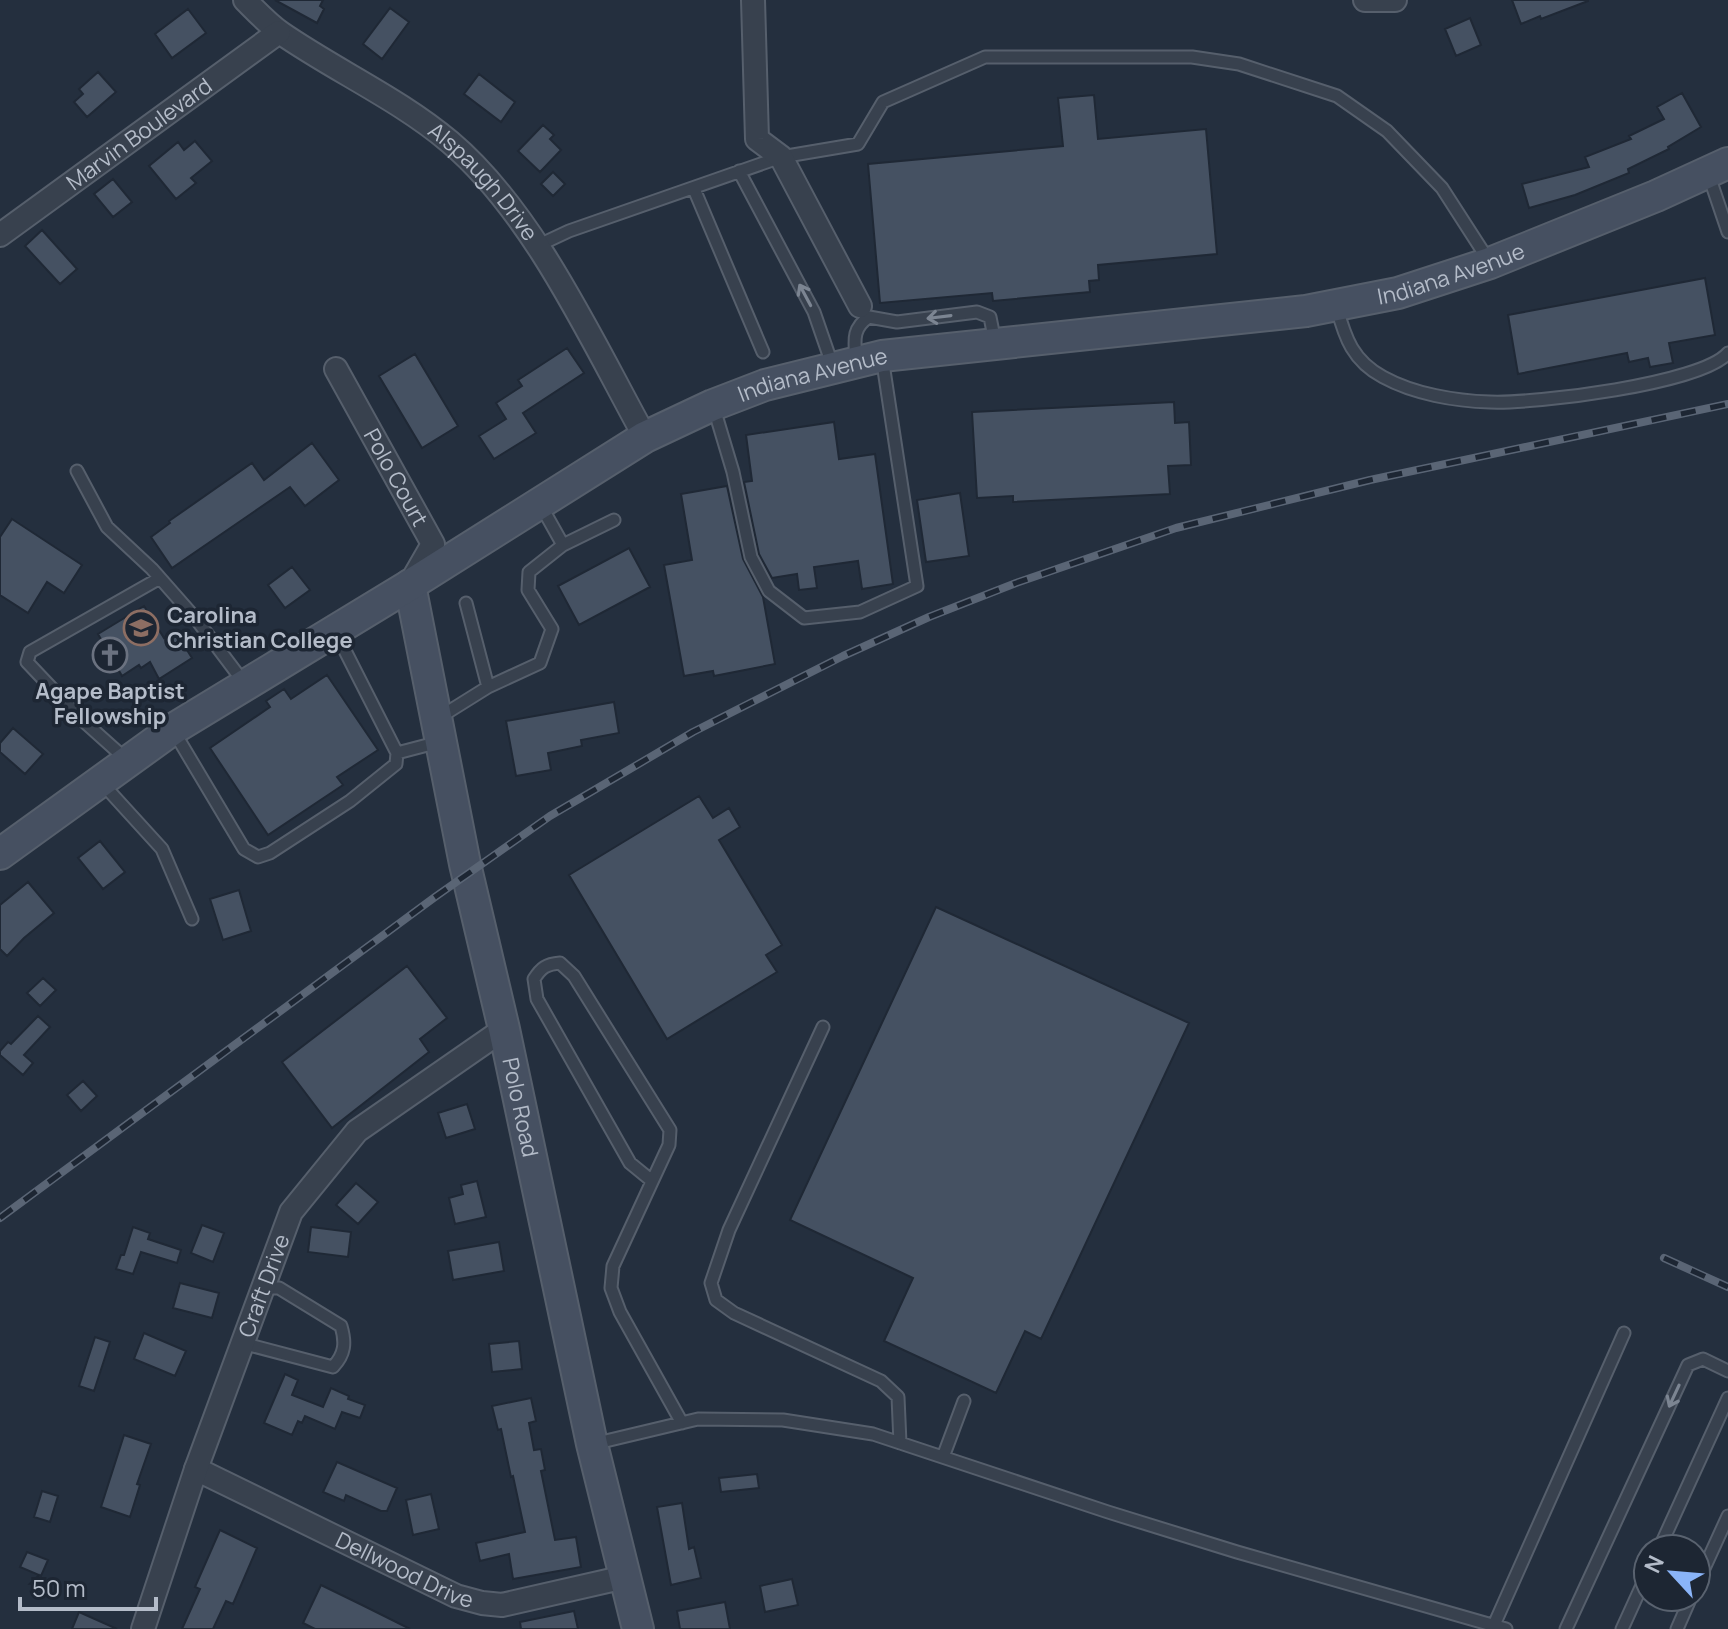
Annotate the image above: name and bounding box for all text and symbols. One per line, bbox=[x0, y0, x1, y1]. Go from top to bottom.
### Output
street label: Marvin Boulevard bbox=[60, 71, 218, 197]
street label: Alspaugh Drive bbox=[422, 115, 545, 247]
street label: Indiana Avenue bbox=[1375, 236, 1529, 312]
one-way arrow bbox=[796, 283, 812, 307]
one-way arrow bbox=[927, 310, 952, 325]
street label: Indiana Avenue bbox=[733, 340, 891, 409]
street label: Polo Court bbox=[357, 423, 435, 532]
place label: Carolina Christian College bbox=[167, 600, 353, 655]
school or university icon: Carolina Christian College bbox=[122, 609, 160, 647]
church icon: Agape Baptist Fellowship bbox=[91, 636, 129, 674]
place label: Agape Baptist Fellowship bbox=[35, 676, 185, 731]
street label: Polo Road bbox=[495, 1055, 546, 1160]
street label: Craft Drive bbox=[231, 1230, 297, 1342]
one-way arrow bbox=[1665, 1383, 1680, 1408]
street label: Dellwood Drive bbox=[331, 1525, 477, 1615]
north arrow bbox=[1632, 1533, 1712, 1613]
text: N bbox=[1637, 1551, 1671, 1578]
scale bar bbox=[20, 1561, 156, 1611]
text: 50 m bbox=[32, 1571, 86, 1604]

